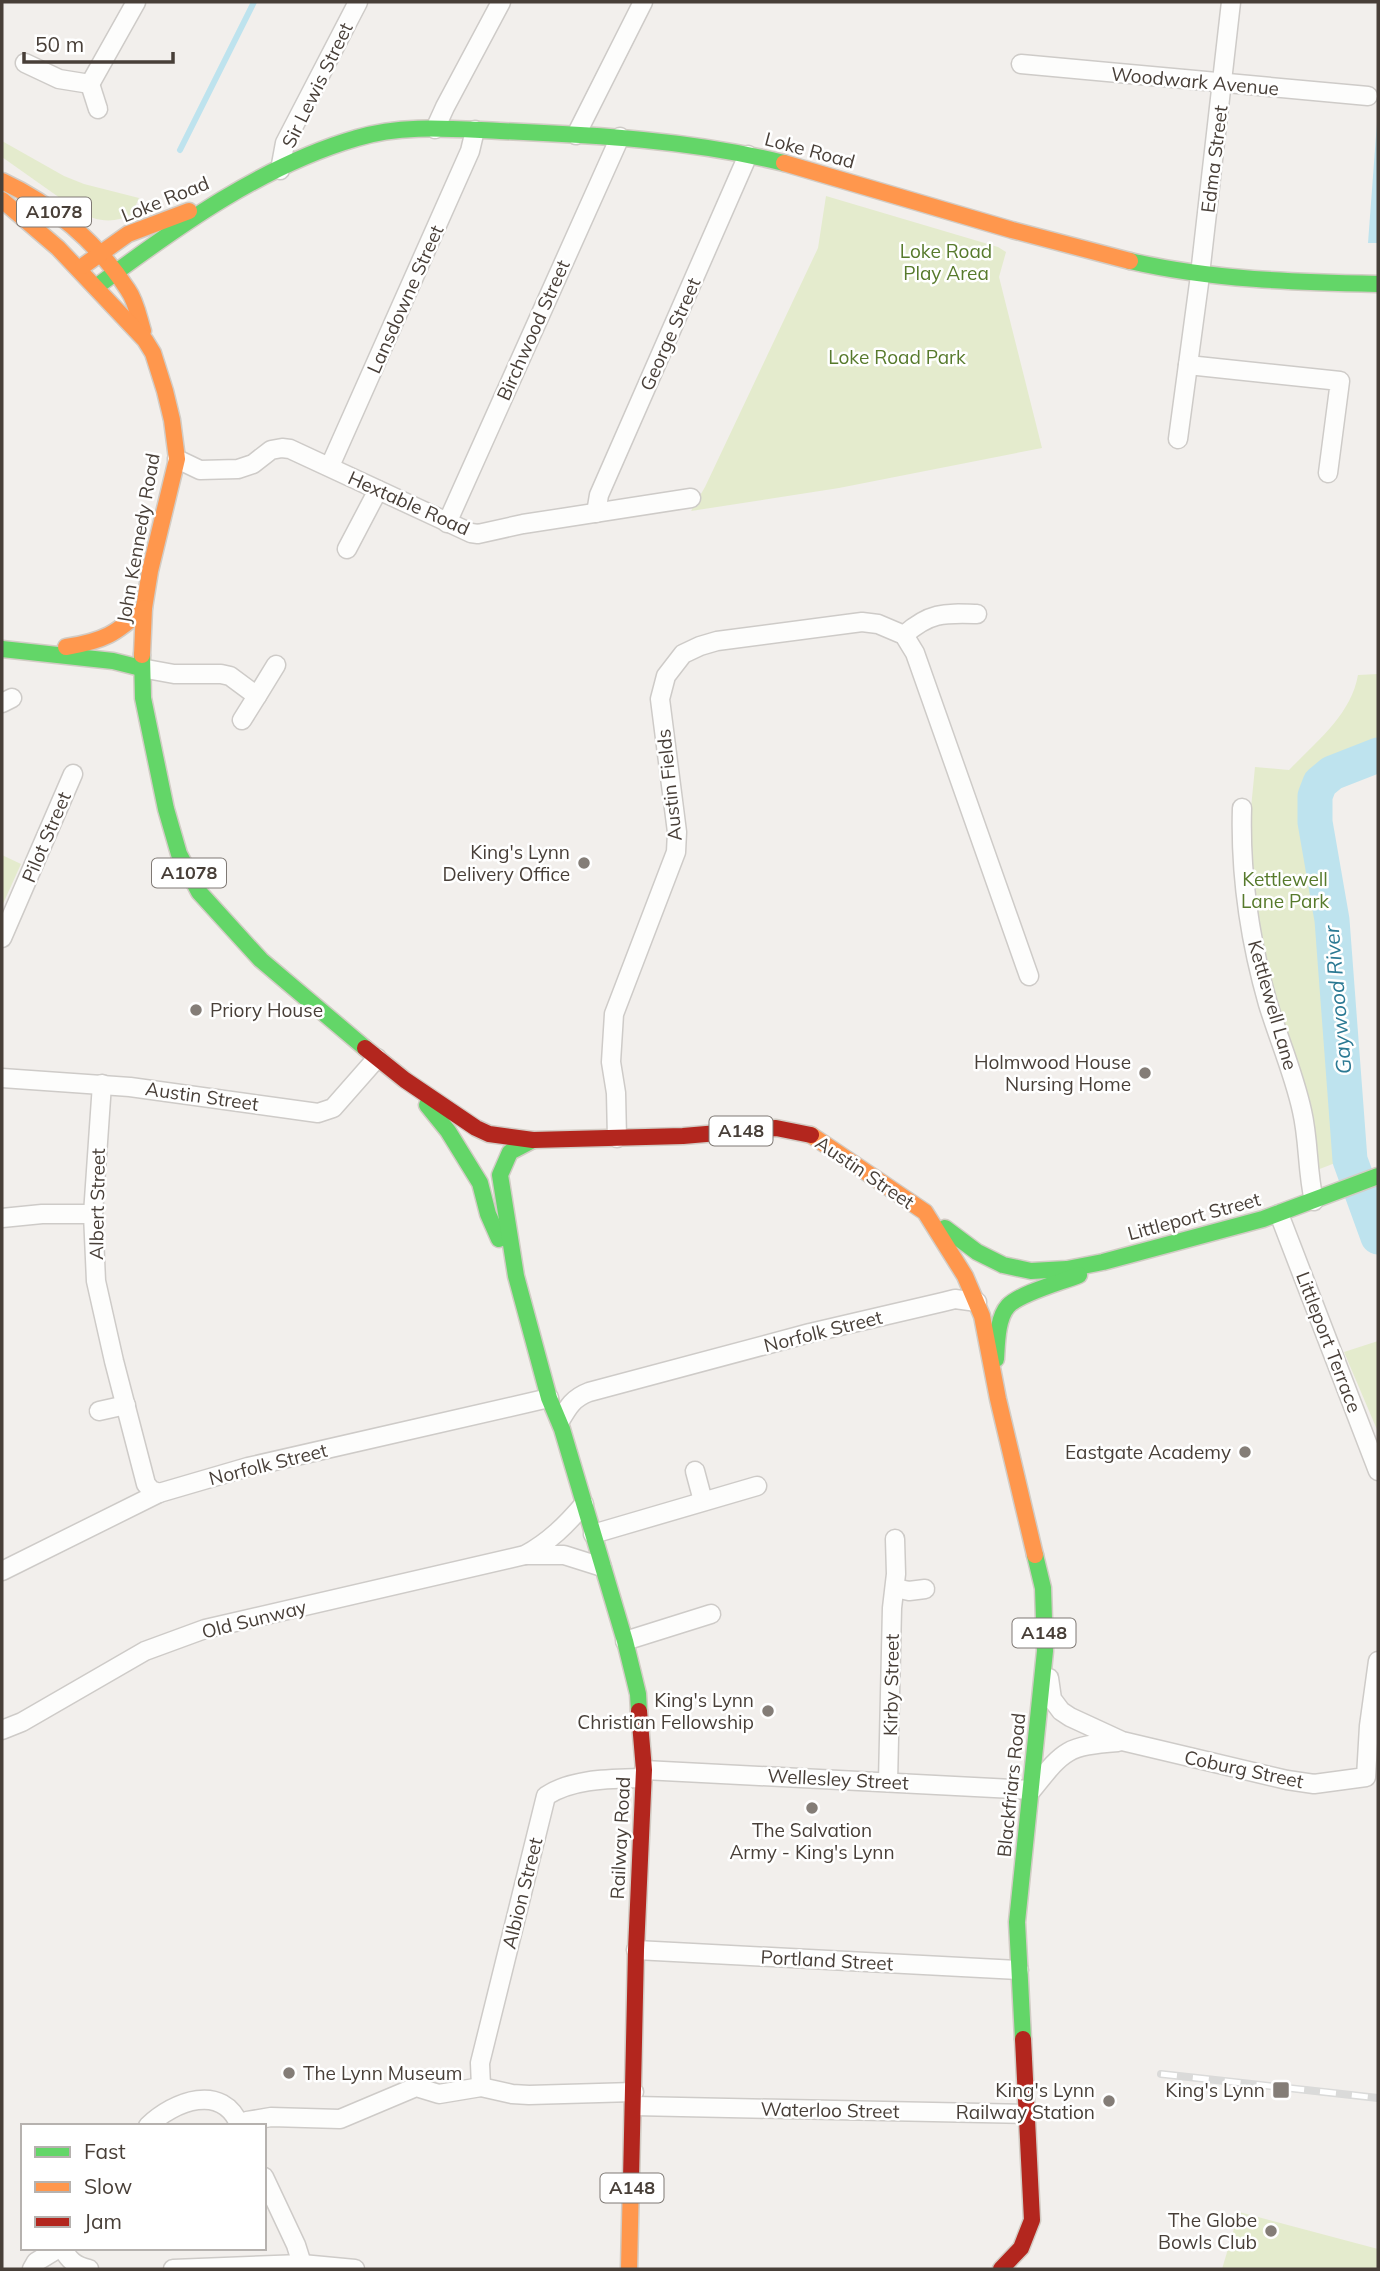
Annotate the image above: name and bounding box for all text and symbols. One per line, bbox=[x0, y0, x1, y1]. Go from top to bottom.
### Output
street label: Sir Lewis Street bbox=[276, 18, 358, 152]
scale bar bbox=[24, 21, 173, 65]
text: 50 m bbox=[35, 31, 84, 57]
street label: Woodwark Avenue bbox=[1110, 62, 1280, 100]
street label: Edma Street bbox=[1196, 104, 1233, 214]
street label: Loke Road bbox=[762, 126, 858, 174]
street label: Loke Road bbox=[118, 171, 212, 227]
road number: A1078 bbox=[17, 197, 91, 226]
street label: Lansdowne Street bbox=[362, 221, 449, 377]
park label: Loke Road Play Area bbox=[900, 239, 992, 285]
street label: Birchwood Street bbox=[491, 256, 575, 404]
street label: George Street bbox=[634, 273, 706, 394]
park label: Loke Road Park bbox=[828, 345, 966, 369]
street label: John Kennedy Road bbox=[111, 451, 165, 625]
street label: Hextable Road bbox=[344, 465, 474, 541]
street label: Austin Fields bbox=[651, 728, 687, 842]
street label: Pilot Street bbox=[16, 788, 76, 886]
place label: King's Lynn Delivery Office bbox=[442, 840, 570, 886]
marker: King's Lynn Delivery Office bbox=[576, 855, 592, 871]
road number: A1078 bbox=[152, 858, 226, 888]
park label: Kettlewell Lane Park bbox=[1241, 867, 1329, 913]
water label: Gaywood River bbox=[1317, 923, 1356, 1075]
street label: Kettlewell Lane bbox=[1243, 937, 1303, 1073]
place label: Priory House bbox=[210, 998, 323, 1022]
marker: Priory House bbox=[188, 1002, 204, 1018]
place label: Holmwood House Nursing Home bbox=[974, 1050, 1131, 1096]
marker: Holmwood House Nursing Home bbox=[1137, 1065, 1153, 1081]
street label: Austin Street bbox=[144, 1076, 260, 1116]
road number: A148 bbox=[710, 1116, 772, 1146]
street label: Austin Street bbox=[811, 1130, 919, 1214]
street label: Albert Street bbox=[84, 1148, 110, 1260]
street label: Littleport Street bbox=[1125, 1187, 1263, 1245]
street label: Littleport Terrace bbox=[1291, 1268, 1367, 1416]
street label: Norfolk Street bbox=[761, 1305, 885, 1357]
street label: Norfolk Street bbox=[206, 1438, 330, 1490]
place label: Eastgate Academy bbox=[1065, 1440, 1231, 1464]
marker: Eastgate Academy bbox=[1237, 1444, 1253, 1460]
street label: Old Sunway bbox=[199, 1594, 309, 1644]
road number: A148 bbox=[1012, 1618, 1076, 1648]
street label: Kirby Street bbox=[878, 1633, 904, 1736]
place label: King's Lynn Christian Fellowship bbox=[577, 1688, 754, 1734]
marker: King's Lynn Christian Fellowship bbox=[760, 1703, 776, 1719]
street label: Blackfriars Road bbox=[991, 1712, 1031, 1858]
street label: Coburg Street bbox=[1182, 1745, 1306, 1793]
street label: Wellesley Street bbox=[767, 1763, 910, 1795]
street label: Railway Road bbox=[605, 1776, 635, 1900]
marker: The Salvation Army - King's Lynn bbox=[804, 1800, 820, 1816]
place label: The Salvation Army - King's Lynn bbox=[729, 1818, 895, 1864]
street label: Albion Street bbox=[497, 1835, 548, 1951]
street label: Portland Street bbox=[760, 1945, 894, 1975]
place label: The Lynn Museum bbox=[303, 2061, 462, 2085]
marker: The Lynn Museum bbox=[281, 2065, 297, 2081]
place label: King's Lynn Railway Station bbox=[956, 2078, 1095, 2124]
place label: King's Lynn bbox=[1165, 2078, 1265, 2102]
marker: King's Lynn bbox=[1271, 2080, 1291, 2100]
marker: King's Lynn Railway Station bbox=[1101, 2093, 1117, 2109]
street label: Waterloo Street bbox=[760, 2097, 900, 2123]
legend bbox=[21, 2124, 266, 2250]
text: Fast bbox=[84, 2138, 126, 2164]
text: Slow bbox=[84, 2173, 132, 2199]
road number: A148 bbox=[600, 2174, 664, 2202]
text: Jam bbox=[84, 2208, 122, 2234]
place label: The Globe Bowls Club bbox=[1158, 2208, 1257, 2254]
marker: The Globe Bowls Club bbox=[1263, 2223, 1279, 2239]

